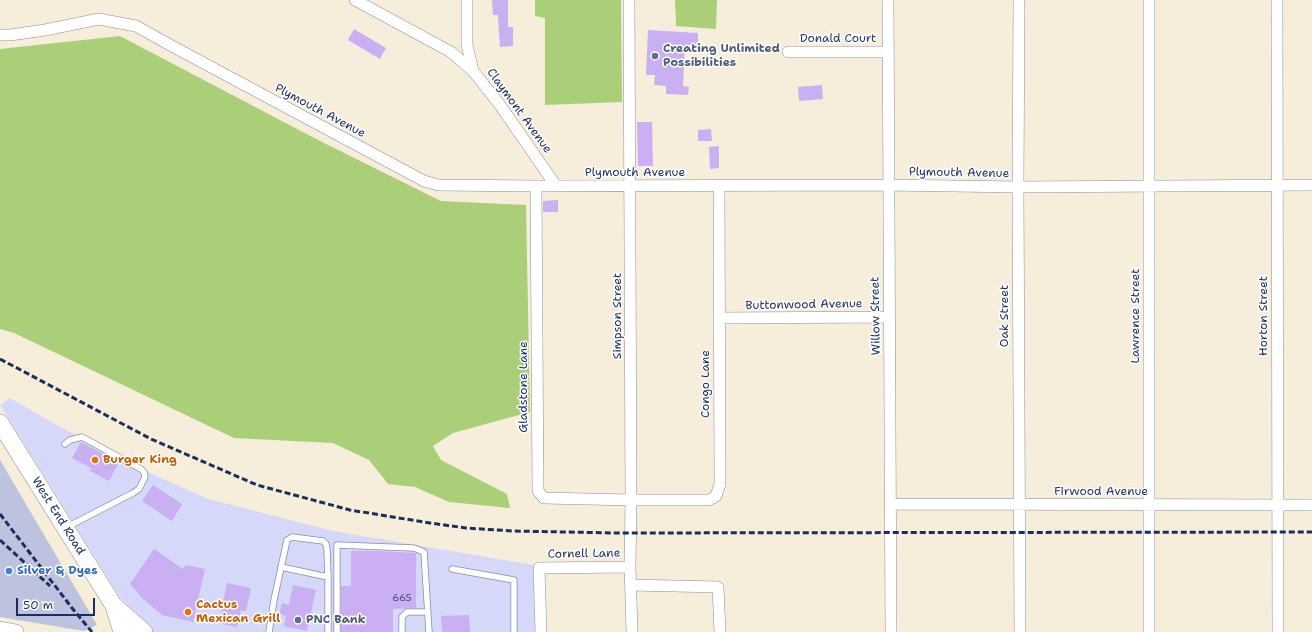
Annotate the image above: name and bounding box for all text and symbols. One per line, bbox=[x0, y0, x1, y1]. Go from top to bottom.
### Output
street label: Donald Court bbox=[800, 32, 876, 46]
place label: Creating Unlimited Possibilities bbox=[663, 42, 780, 70]
marker: Creating Unlimited Possibilities bbox=[650, 51, 660, 61]
street label: Claymont Avenue bbox=[483, 66, 555, 156]
street label: Plymouth Avenue bbox=[272, 81, 368, 141]
street label: Plymouth Avenue bbox=[909, 165, 1009, 181]
street label: Plymouth Avenue bbox=[585, 166, 685, 180]
street label: Lawrence Street bbox=[1129, 269, 1143, 363]
street label: Simpson Street bbox=[611, 273, 625, 359]
street label: Horton Street bbox=[1257, 276, 1271, 356]
street label: Willow Street bbox=[868, 277, 884, 355]
street label: Oak Street bbox=[998, 285, 1012, 347]
street label: Buttonwood Avenue bbox=[745, 297, 863, 313]
street label: Gladstone Lane bbox=[517, 341, 531, 433]
street label: Congo Lane bbox=[699, 350, 713, 418]
place label: Burger King bbox=[103, 453, 177, 467]
marker: Burger King bbox=[90, 455, 100, 465]
street label: West End Road bbox=[28, 474, 88, 558]
street label: Firwood Avenue bbox=[1054, 485, 1148, 499]
street label: Cornell Lane bbox=[548, 546, 620, 562]
place label: Silver & Dyes bbox=[17, 564, 98, 578]
marker: Silver & Dyes bbox=[4, 566, 14, 576]
scale bar bbox=[18, 590, 97, 616]
house number: 665 bbox=[392, 592, 412, 604]
text: 50 m bbox=[23, 597, 53, 613]
place label: Cactus Mexican Grill bbox=[196, 598, 280, 626]
marker: Cactus Mexican Grill bbox=[183, 607, 193, 617]
place label: PNC Bank bbox=[306, 613, 366, 627]
marker: PNC Bank bbox=[293, 615, 303, 625]

